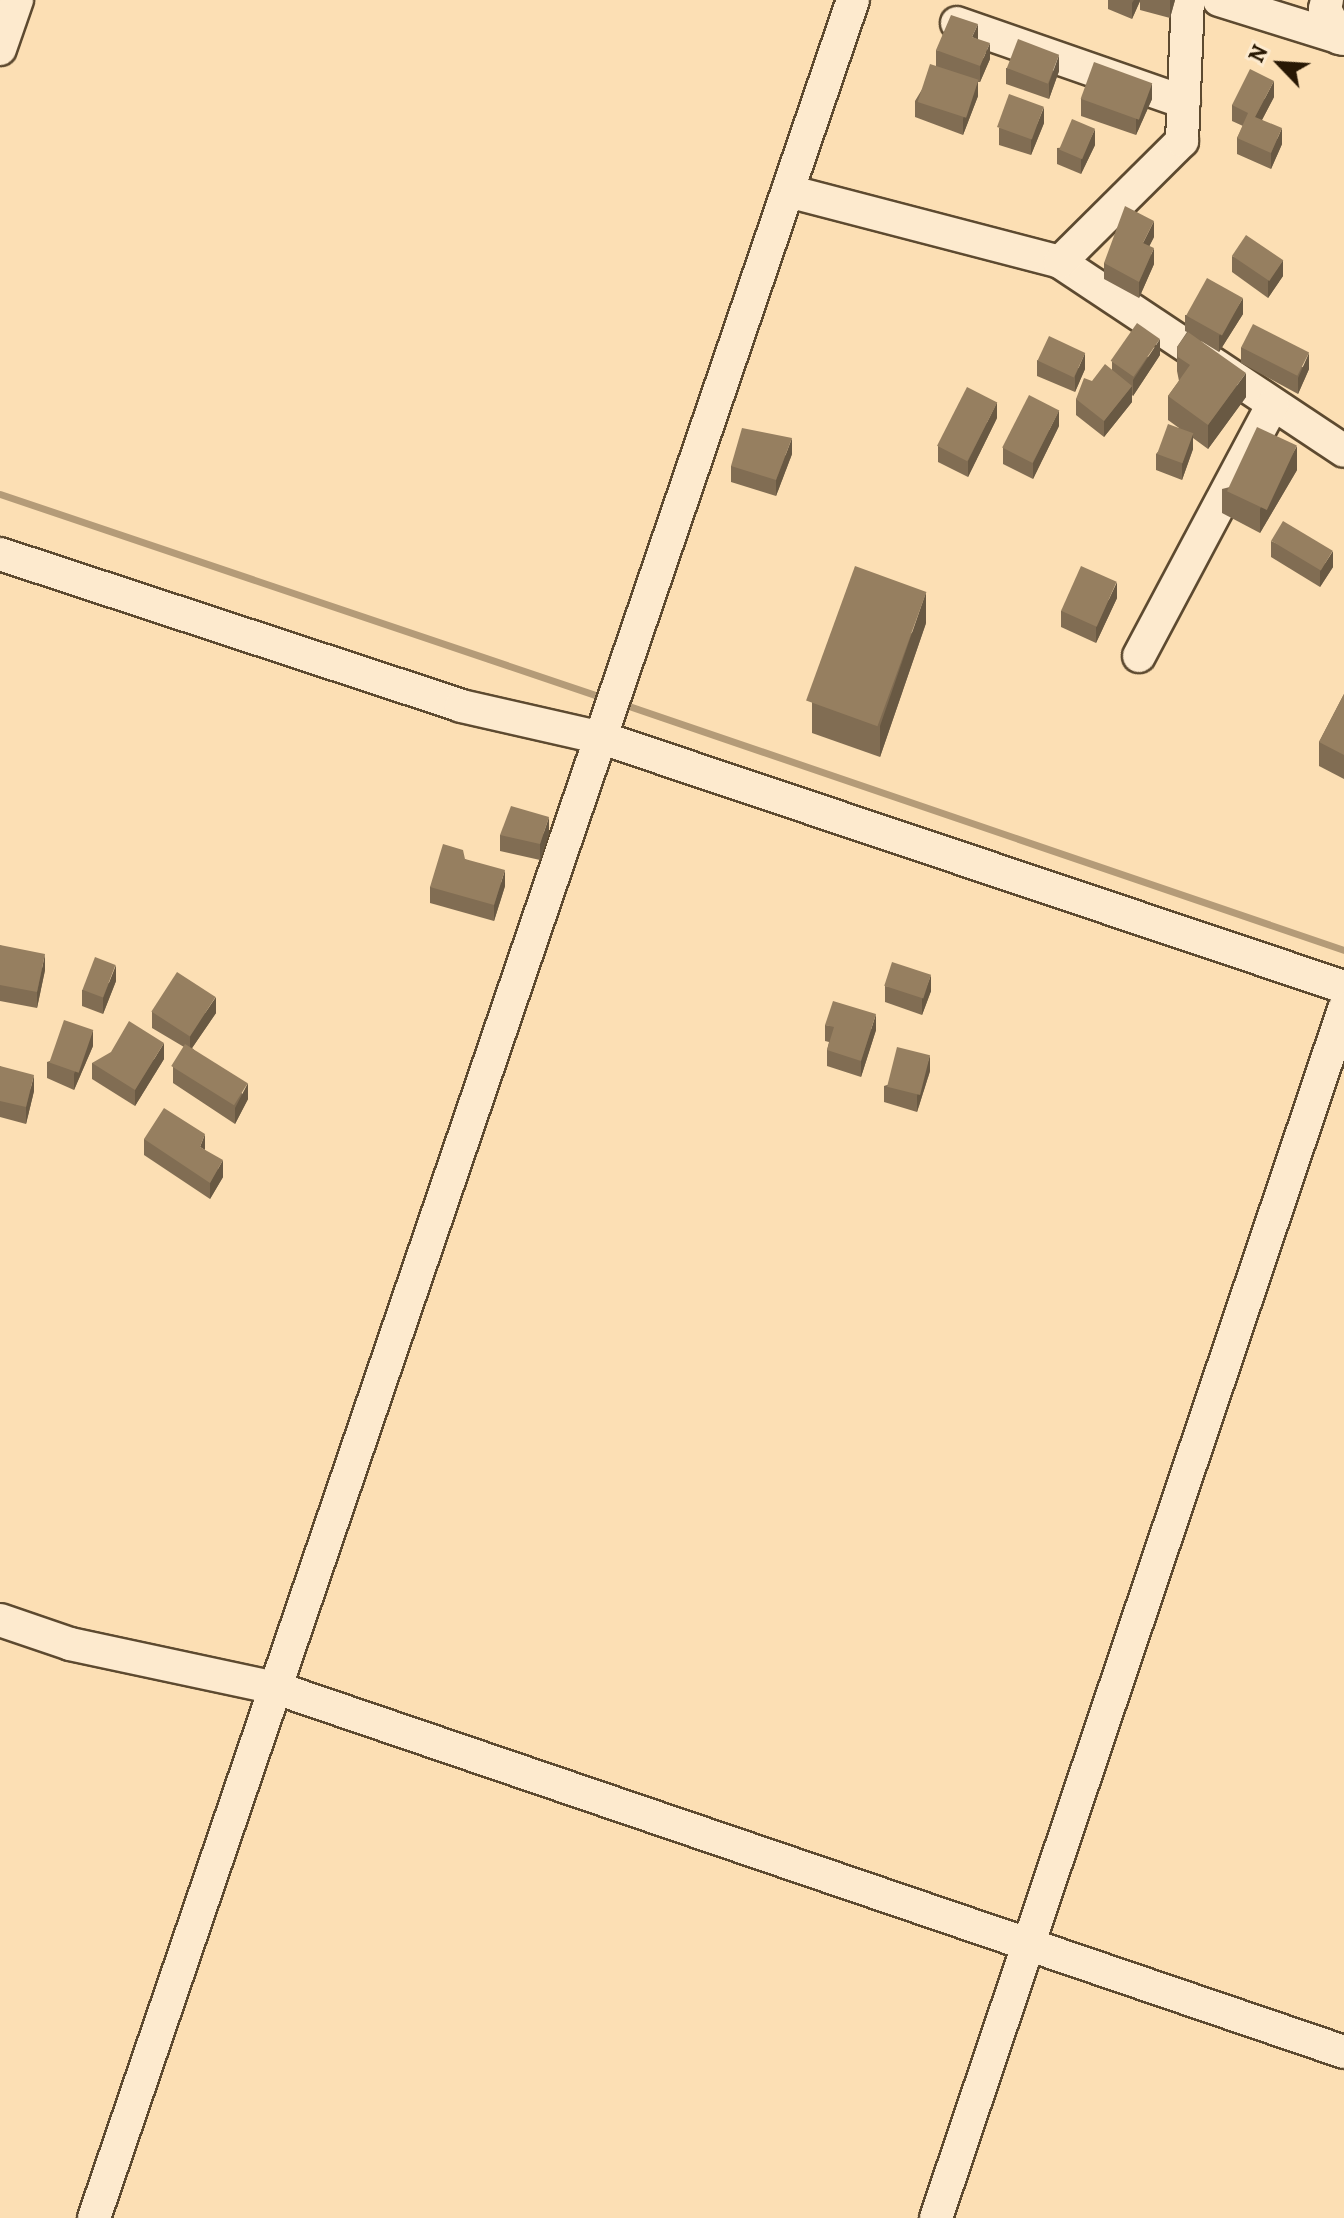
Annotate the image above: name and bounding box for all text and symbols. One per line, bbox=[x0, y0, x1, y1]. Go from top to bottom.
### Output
north arrow bbox=[1240, 24, 1320, 104]
text: N bbox=[1241, 40, 1275, 67]

